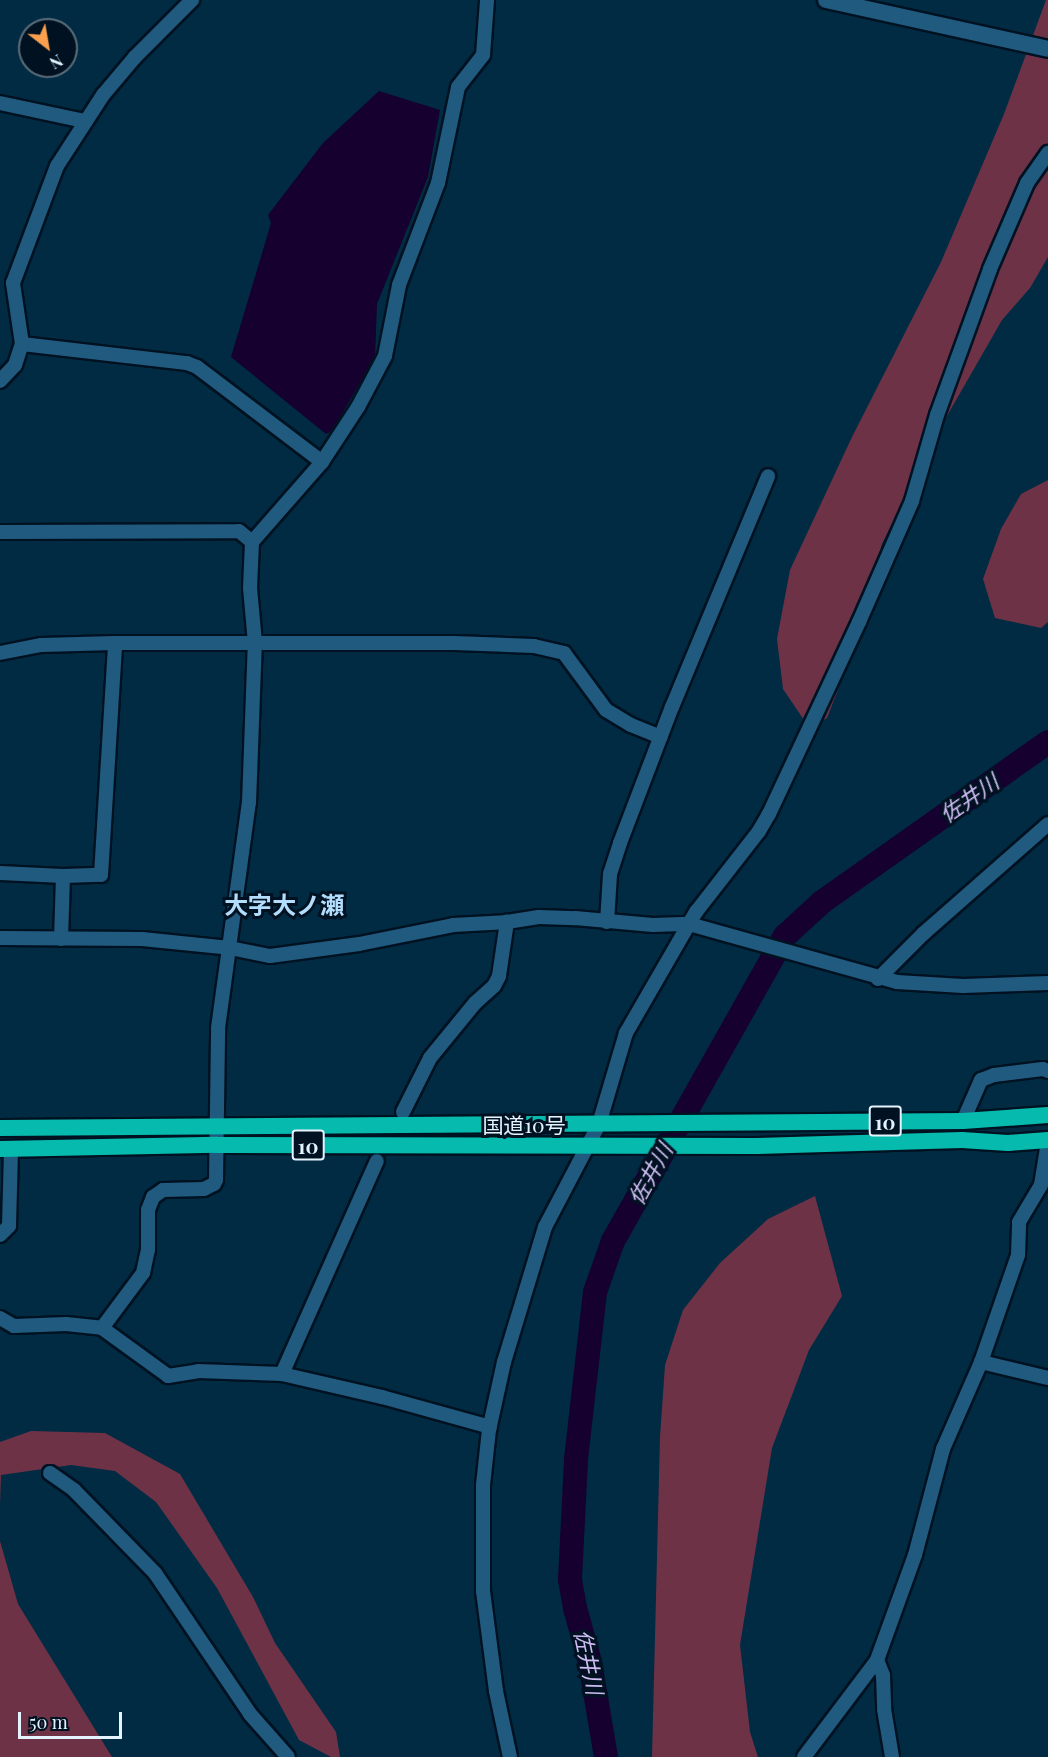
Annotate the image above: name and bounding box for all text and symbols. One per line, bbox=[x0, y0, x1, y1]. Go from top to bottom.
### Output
north arrow bbox=[18, 18, 78, 78]
text: N bbox=[46, 50, 67, 74]
water label: 佐井川 bbox=[934, 768, 1004, 828]
district label: 大字大ノ瀬 bbox=[224, 891, 344, 919]
road number: 10 bbox=[868, 1104, 902, 1138]
street label: 国道10号 bbox=[482, 1111, 566, 1137]
road number: 10 bbox=[292, 1128, 324, 1162]
water label: 佐井川 bbox=[622, 1139, 678, 1209]
water label: 佐井川 bbox=[569, 1627, 609, 1697]
scale bar bbox=[21, 1700, 124, 1738]
text: 50 m bbox=[29, 1710, 68, 1734]

